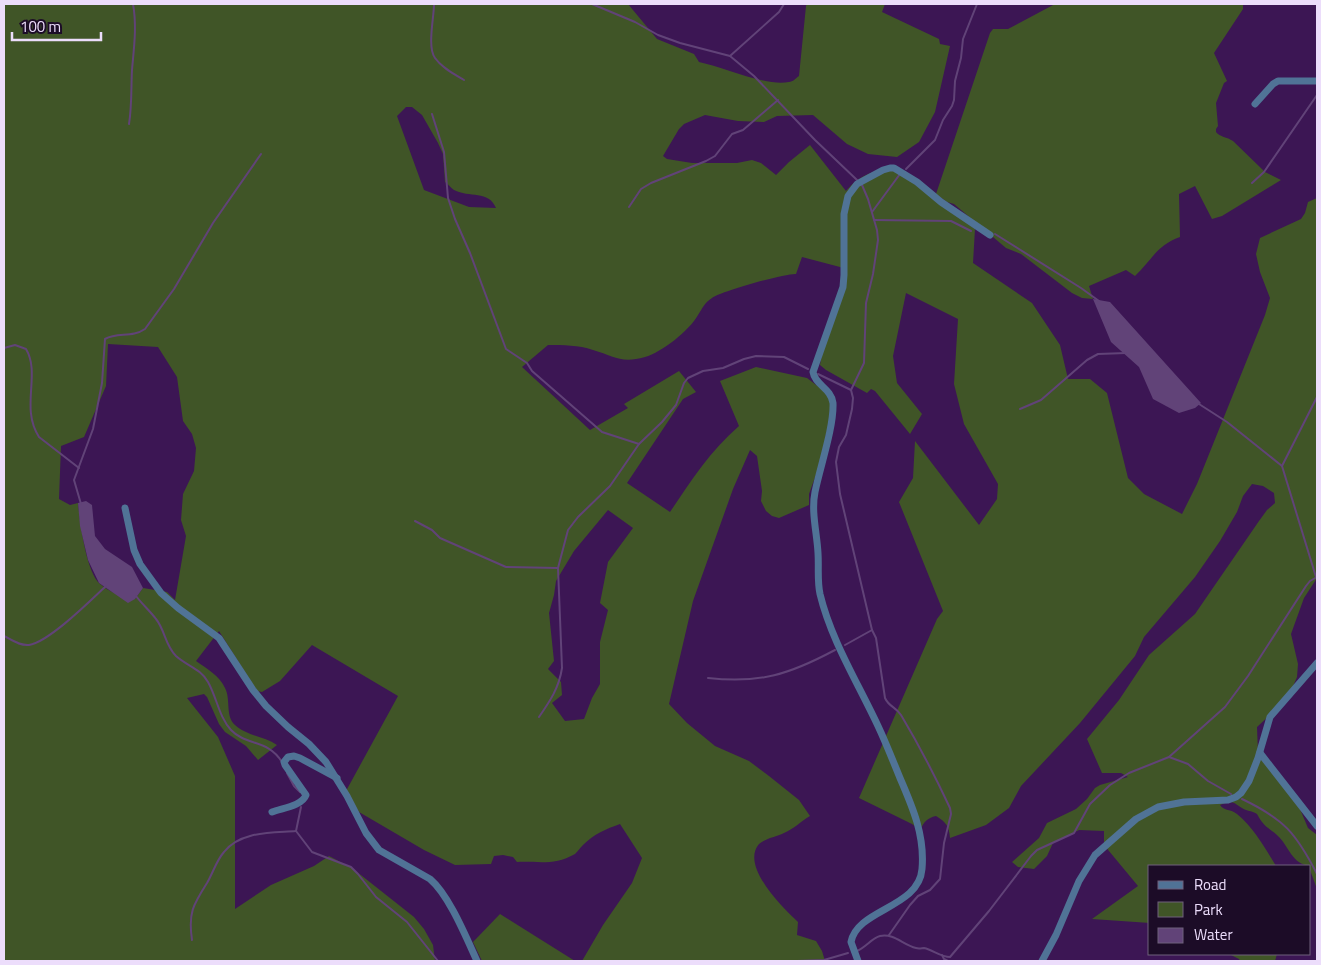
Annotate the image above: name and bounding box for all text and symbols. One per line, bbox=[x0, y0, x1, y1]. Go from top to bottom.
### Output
scale bar bbox=[12, 10, 101, 42]
text: 100 m bbox=[20, 15, 61, 38]
legend bbox=[1148, 865, 1311, 955]
text: Road bbox=[1194, 873, 1226, 896]
text: Park bbox=[1194, 898, 1223, 921]
text: Water bbox=[1194, 923, 1233, 946]

